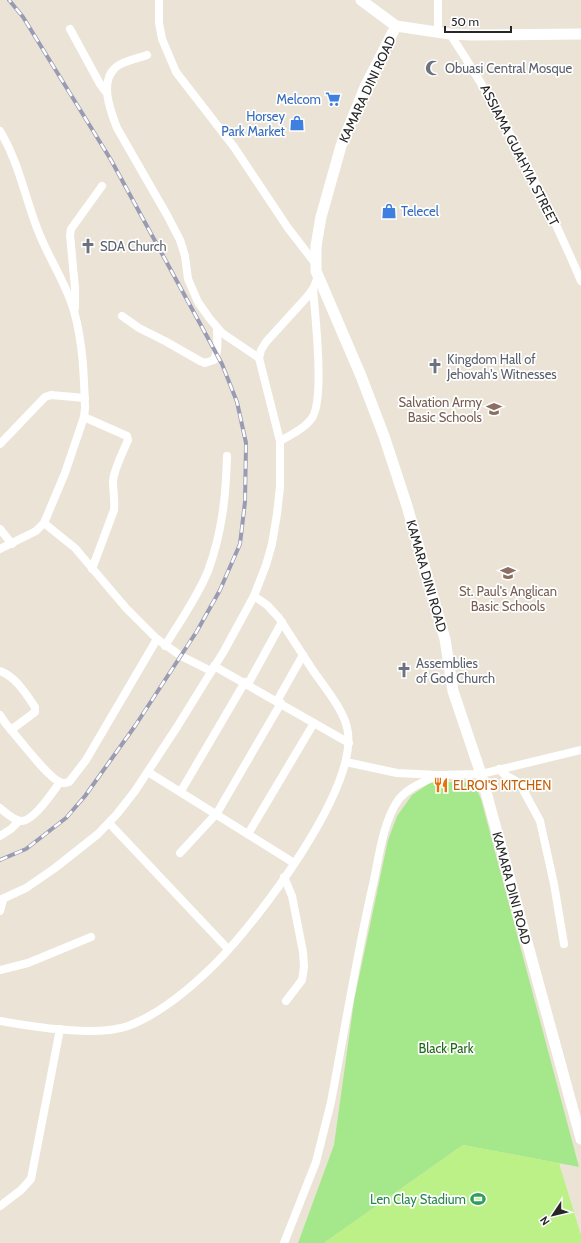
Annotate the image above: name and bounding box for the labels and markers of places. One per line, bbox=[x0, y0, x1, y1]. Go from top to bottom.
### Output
mosque icon: Obuasi Central Mosque bbox=[424, 59, 442, 77]
place label: Obuasi Central Mosque bbox=[445, 60, 573, 76]
supermarket icon: Melcom bbox=[324, 90, 342, 108]
place label: Melcom bbox=[277, 91, 321, 107]
place label: Horsey Park Market bbox=[221, 108, 286, 139]
shop icon: Horsey Park Market bbox=[288, 114, 306, 132]
shop icon: Telecel bbox=[380, 202, 398, 220]
place label: Telecel bbox=[401, 203, 439, 219]
church icon: SDA Church bbox=[79, 237, 97, 255]
place label: SDA Church bbox=[100, 238, 167, 254]
place label: Kingdom Hall of Jehovah's Witnesses bbox=[446, 351, 557, 382]
church icon: Kingdom Hall of Jehovah's Witnesses bbox=[426, 357, 444, 375]
place label: Salvation Army Basic Schools bbox=[398, 394, 483, 425]
school or university icon: Salvation Army Basic Schools bbox=[485, 400, 503, 418]
school or university icon: St. Paul's Anglican Basic Schools bbox=[499, 564, 517, 582]
place label: St. Paul's Anglican Basic Schools bbox=[459, 583, 557, 614]
place label: Assemblies of God Church bbox=[416, 655, 495, 686]
church icon: Assemblies of God Church bbox=[395, 661, 413, 679]
restaurant icon: ELROI'S KITCHEN bbox=[432, 776, 450, 794]
place label: ELROI'S KITCHEN bbox=[453, 777, 551, 793]
sports icon: Len Clay Stadium bbox=[469, 1190, 487, 1208]
place label: Len Clay Stadium bbox=[370, 1191, 466, 1207]

